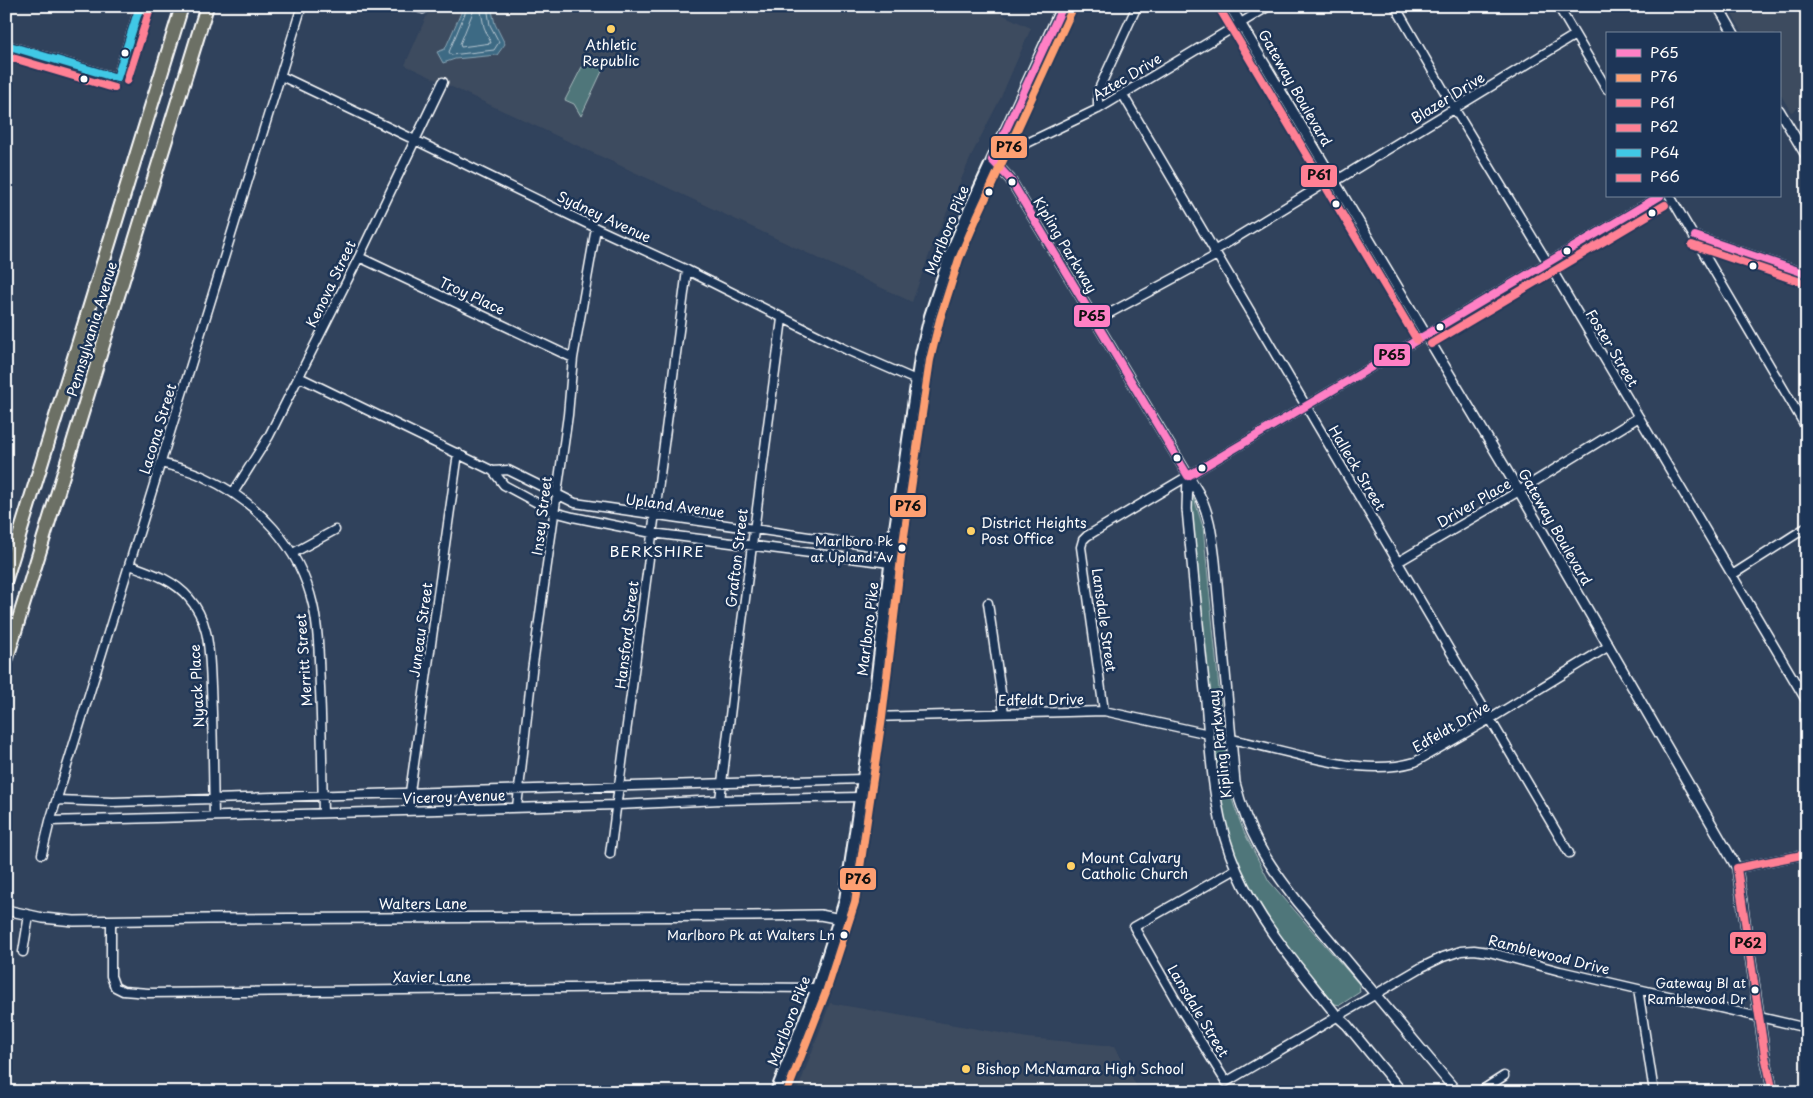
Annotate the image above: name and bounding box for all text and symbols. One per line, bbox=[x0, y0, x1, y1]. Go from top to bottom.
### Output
marker: Athletic Republic bbox=[605, 23, 617, 35]
street label: Gateway Boulevard bbox=[1253, 25, 1338, 150]
legend bbox=[1606, 32, 1780, 198]
place label: Athletic Republic bbox=[583, 34, 639, 71]
text: P65 bbox=[1650, 40, 1679, 63]
unlabelled marker bbox=[120, 48, 130, 58]
street label: Aztec Drive bbox=[1088, 48, 1165, 105]
text: P76 bbox=[1650, 64, 1678, 87]
street label: Blazer Drive bbox=[1407, 66, 1489, 129]
unlabelled marker bbox=[79, 74, 89, 84]
text: P61 bbox=[1650, 90, 1675, 113]
text: P62 bbox=[1650, 114, 1679, 137]
line badge: P76 bbox=[990, 135, 1028, 159]
text: P76 bbox=[996, 136, 1022, 157]
text: P64 bbox=[1650, 140, 1679, 163]
line badge: P61 bbox=[1300, 164, 1338, 188]
text: P61 bbox=[1307, 164, 1331, 185]
text: P66 bbox=[1650, 164, 1680, 187]
unlabelled marker bbox=[1007, 177, 1017, 187]
street label: Marlboro Pike bbox=[919, 182, 974, 278]
street label: Sydney Avenue bbox=[554, 186, 655, 248]
unlabelled marker bbox=[984, 187, 994, 197]
street label: Kipling Parkway bbox=[1028, 193, 1102, 297]
unlabelled marker bbox=[1331, 199, 1341, 209]
unlabelled marker bbox=[1647, 208, 1657, 218]
street label: Kenova Street bbox=[300, 236, 361, 331]
unlabelled marker bbox=[1562, 246, 1572, 256]
street label: Pennsylvania Avenue bbox=[61, 258, 122, 399]
unlabelled marker bbox=[1748, 261, 1758, 271]
street label: Troy Place bbox=[436, 271, 509, 320]
line badge: P65 bbox=[1073, 304, 1111, 328]
text: P65 bbox=[1078, 305, 1106, 326]
street label: Foster Street bbox=[1581, 305, 1644, 391]
unlabelled marker bbox=[1435, 322, 1445, 332]
line badge: P65 bbox=[1373, 343, 1411, 367]
text: P65 bbox=[1378, 344, 1406, 365]
street label: Lacona Street bbox=[134, 380, 181, 477]
street label: Halleck Street bbox=[1324, 421, 1391, 515]
unlabelled marker bbox=[1172, 453, 1182, 463]
unlabelled marker bbox=[1197, 463, 1207, 473]
street label: Gateway Boulevard bbox=[1513, 464, 1598, 589]
street label: Driver Place bbox=[1433, 473, 1515, 532]
street label: Insey Street bbox=[526, 475, 557, 557]
street label: Upland Avenue bbox=[624, 488, 726, 523]
line badge: P76 bbox=[889, 494, 927, 518]
text: P76 bbox=[895, 495, 921, 516]
street label: Grafton Street bbox=[720, 507, 753, 609]
place label: District Heights Post Office bbox=[981, 512, 1087, 549]
marker: District Heights Post Office bbox=[965, 525, 977, 537]
place label: Marlboro Pk at Upland Av bbox=[810, 531, 893, 566]
district label: BERKSHIRE bbox=[609, 539, 705, 562]
marker: Marlboro Pk at Upland Av bbox=[897, 543, 907, 553]
street label: Lansdale Street bbox=[1087, 567, 1122, 673]
street label: Hansford Street bbox=[609, 579, 644, 690]
street label: Juneau Street bbox=[403, 581, 438, 679]
street label: Marlboro Pike bbox=[851, 581, 884, 677]
street label: Merritt Street bbox=[290, 613, 317, 707]
street label: Nyack Place bbox=[184, 644, 209, 728]
street label: Edfeldt Drive bbox=[998, 688, 1084, 711]
street label: Kipling Parkway bbox=[1202, 689, 1237, 799]
street label: Edfeldt Drive bbox=[1408, 696, 1493, 757]
street label: Viceroy Avenue bbox=[402, 784, 506, 809]
place label: Mount Calvary Catholic Church bbox=[1081, 847, 1188, 884]
marker: Mount Calvary Catholic Church bbox=[1065, 860, 1077, 872]
line badge: P76 bbox=[839, 867, 877, 891]
text: P76 bbox=[845, 868, 871, 889]
street label: Walters Lane bbox=[379, 893, 467, 914]
place label: Marlboro Pk at Walters Ln bbox=[667, 925, 835, 944]
street label: Ramblewood Drive bbox=[1486, 929, 1612, 980]
marker: Marlboro Pk at Walters Ln bbox=[839, 930, 849, 940]
line badge: P62 bbox=[1729, 931, 1767, 955]
text: P62 bbox=[1734, 932, 1762, 953]
street label: Lansdale Street bbox=[1162, 961, 1235, 1061]
street label: Xavier Lane bbox=[393, 966, 471, 987]
street label: Marlboro Pike bbox=[762, 973, 815, 1069]
place label: Gateway Bl at Ramblewood Dr bbox=[1647, 973, 1746, 1008]
marker: Gateway Bl at Ramblewood Dr bbox=[1750, 985, 1760, 995]
place label: Bishop McNamara High School bbox=[976, 1058, 1184, 1079]
marker: Bishop McNamara High School bbox=[960, 1063, 972, 1075]

